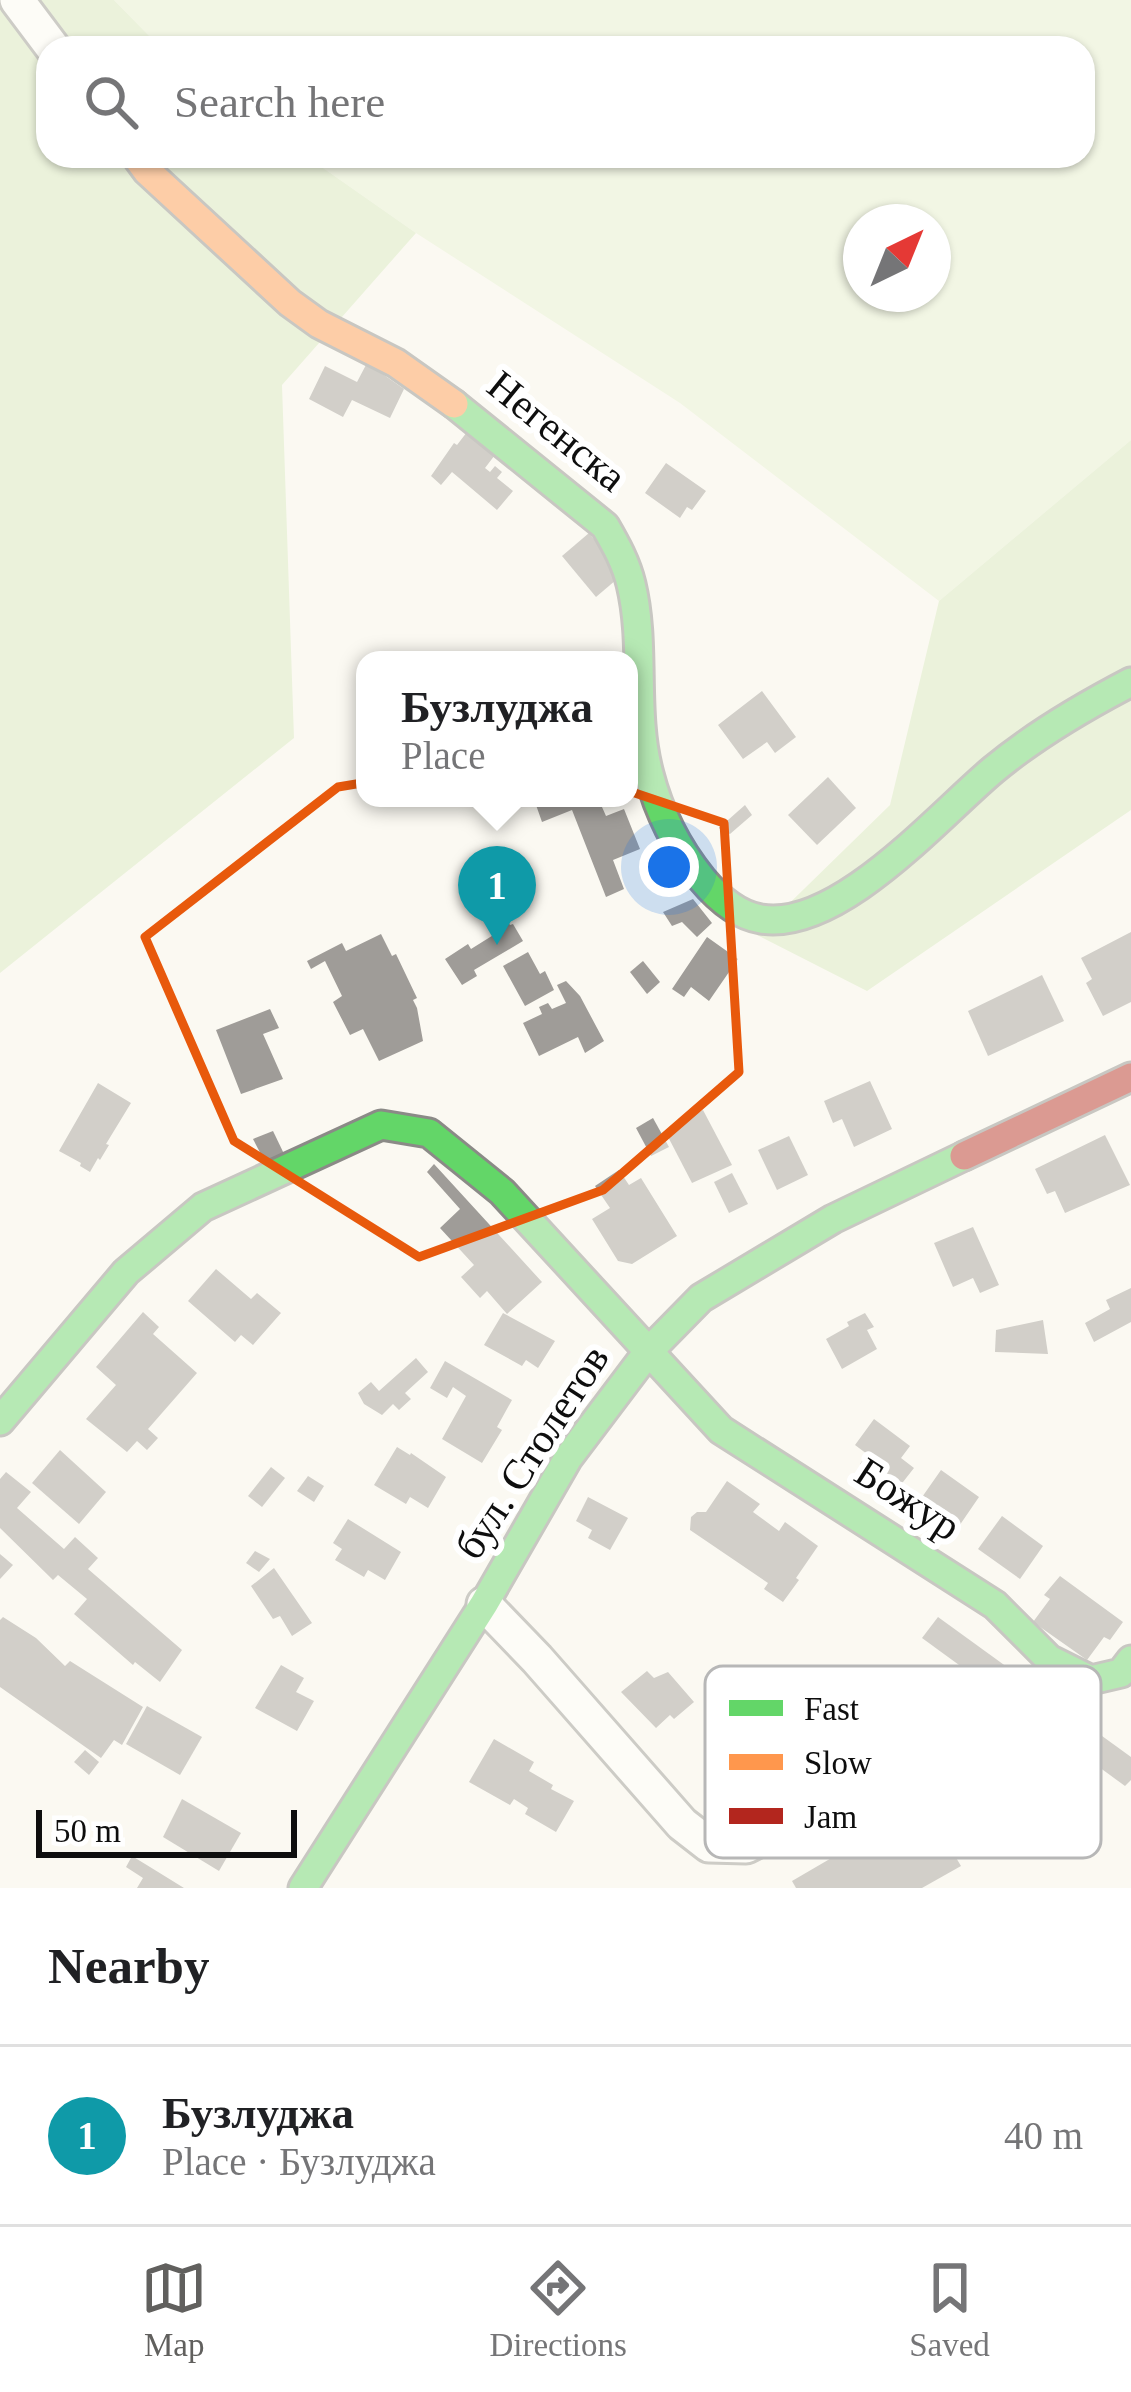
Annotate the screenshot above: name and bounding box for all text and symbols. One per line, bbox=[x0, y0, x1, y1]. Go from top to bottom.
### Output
search box bbox=[36, 36, 1095, 168]
icon: search bbox=[78, 69, 144, 135]
text: Search here bbox=[174, 77, 385, 127]
north arrow bbox=[843, 204, 951, 312]
street label: Негенска bbox=[479, 362, 635, 501]
popup bbox=[356, 651, 638, 807]
text: Бузлуджа bbox=[401, 682, 593, 732]
text: Place bbox=[401, 734, 485, 777]
your location bbox=[639, 837, 699, 897]
pin: 1 bbox=[458, 846, 536, 945]
street label: бул. Столетов bbox=[446, 1337, 618, 1567]
street label: Божур bbox=[847, 1448, 969, 1550]
legend bbox=[705, 1666, 1101, 1858]
text: Fast bbox=[804, 1691, 859, 1727]
text: Slow bbox=[804, 1745, 872, 1781]
text: Jam bbox=[804, 1799, 857, 1835]
scale bar bbox=[36, 1804, 297, 1857]
text: 50 m bbox=[54, 1813, 121, 1849]
text: Nearby bbox=[48, 1938, 209, 1994]
text: Бузлуджа bbox=[162, 2088, 354, 2138]
text: 1 bbox=[77, 2114, 97, 2157]
text: 40 m bbox=[1004, 2114, 1083, 2157]
text: Place · Бузлуджа bbox=[162, 2140, 436, 2183]
tab: Map bbox=[141, 2255, 207, 2364]
tab: Directions bbox=[489, 2255, 627, 2364]
tab: Saved bbox=[909, 2255, 990, 2364]

